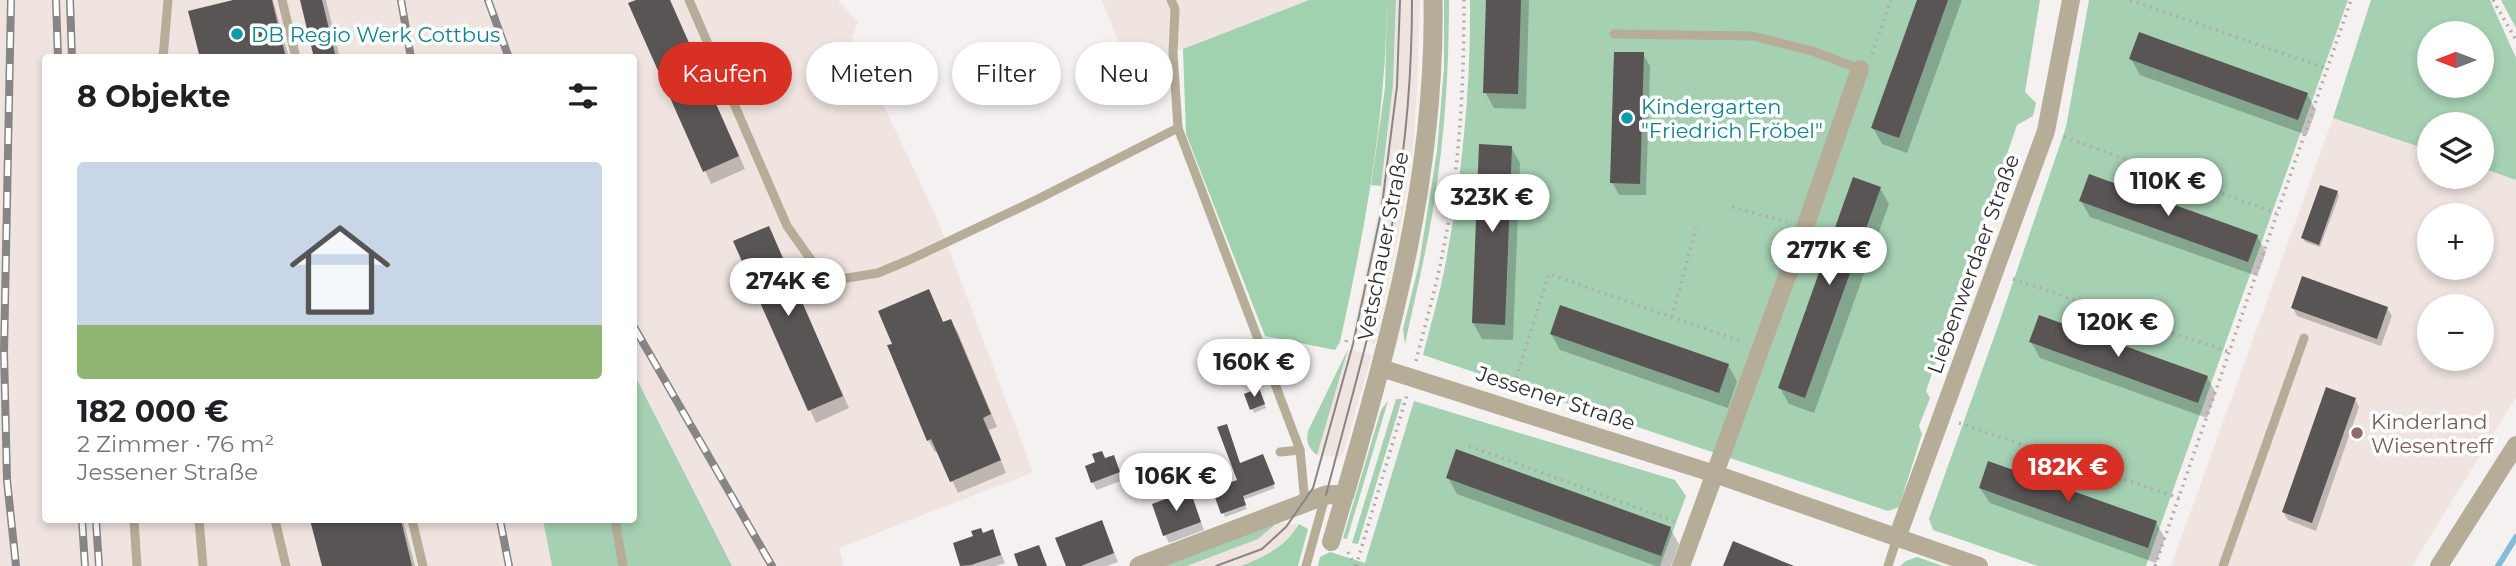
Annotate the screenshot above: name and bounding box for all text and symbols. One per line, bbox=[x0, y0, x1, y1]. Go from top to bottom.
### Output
north arrow bbox=[2417, 21, 2494, 98]
map controls bbox=[2417, 21, 2494, 371]
place label: DB Regio Werk Cottbus bbox=[251, 22, 500, 47]
marker: DB Regio Werk Cottbus bbox=[229, 26, 245, 42]
chip: Kaufen bbox=[658, 42, 792, 105]
chip: Mieten bbox=[806, 42, 938, 105]
chip: Filter bbox=[952, 42, 1061, 105]
chip: Neu bbox=[1075, 42, 1173, 105]
icon: filters bbox=[564, 77, 602, 115]
text: 8 Objekte bbox=[77, 78, 230, 115]
place label: Kindergarten "Friedrich Fröbel" bbox=[1641, 94, 1823, 143]
marker: Kindergarten "Friedrich Fröbel" bbox=[1619, 110, 1635, 126]
button: layers bbox=[2417, 112, 2494, 189]
street label: Vetschauer Straße bbox=[1352, 149, 1414, 343]
street label: Liebenwerdaer Straße bbox=[1922, 151, 2024, 377]
pin: 110K € bbox=[2111, 158, 2225, 218]
text: 110K € bbox=[2130, 167, 2206, 195]
pin: 323K € bbox=[1435, 174, 1549, 234]
text: 323K € bbox=[1451, 183, 1533, 211]
button: + bbox=[2417, 203, 2494, 280]
icon: home bbox=[277, 207, 403, 333]
pin: 277K € bbox=[1772, 228, 1886, 287]
text: 277K € bbox=[1787, 236, 1871, 264]
pin: 274K € bbox=[731, 258, 845, 318]
text: 274K € bbox=[746, 267, 830, 295]
button: − bbox=[2417, 294, 2494, 371]
pin: 120K € bbox=[2061, 300, 2175, 359]
text: 120K € bbox=[2078, 308, 2158, 336]
pin: 160K € bbox=[1197, 340, 1311, 399]
text: 160K € bbox=[1213, 348, 1295, 376]
street label: Jessener Straße bbox=[1473, 360, 1638, 435]
text: 182 000 € bbox=[77, 393, 229, 430]
place label: Kinderland Wiesentreff bbox=[2371, 409, 2494, 458]
marker: Kinderland Wiesentreff bbox=[2349, 425, 2365, 441]
text: 2 Zimmer · 76 m² bbox=[77, 430, 274, 458]
pin: 182K € bbox=[2011, 444, 2125, 504]
text: 182K € bbox=[2028, 453, 2108, 481]
pin: 106K € bbox=[1119, 454, 1233, 513]
text: Jessener Straße bbox=[77, 458, 258, 486]
text: 106K € bbox=[1135, 462, 1217, 490]

